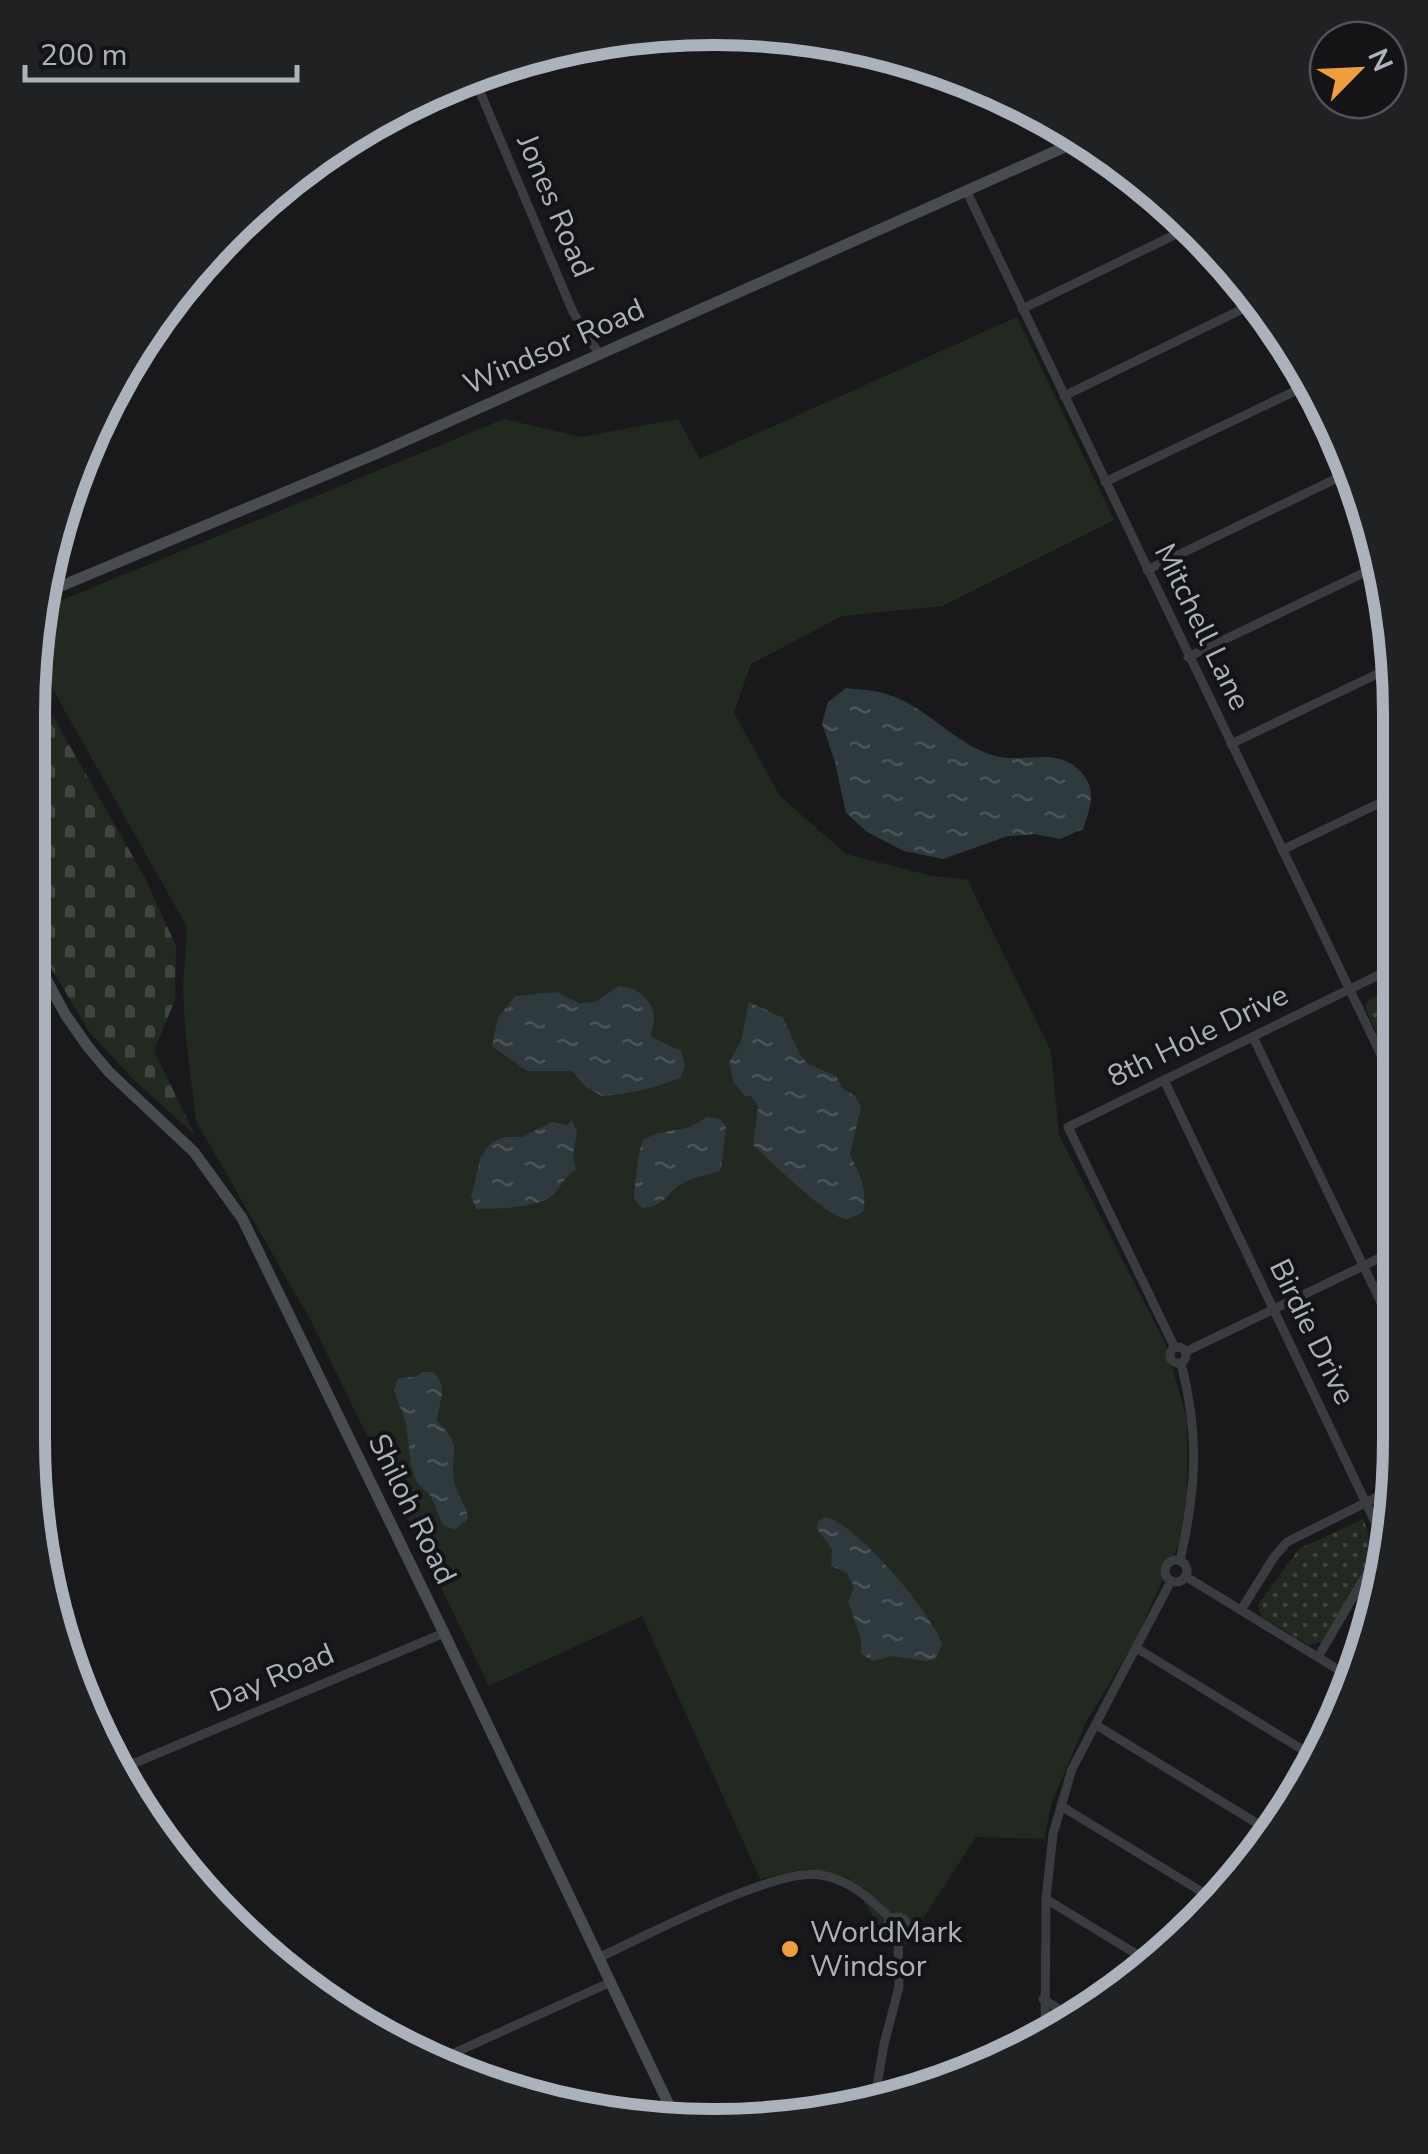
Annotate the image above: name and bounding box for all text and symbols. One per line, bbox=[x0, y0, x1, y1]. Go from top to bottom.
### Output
scale bar bbox=[25, 20, 298, 82]
north arrow bbox=[1308, 20, 1408, 120]
text: 200 m bbox=[40, 35, 127, 76]
text: N bbox=[1358, 43, 1402, 78]
street label: Jones Road bbox=[506, 127, 603, 284]
street label: Windsor Road bbox=[457, 289, 651, 405]
street label: Mitchell Lane bbox=[1144, 537, 1260, 717]
street label: 8th Hole Drive bbox=[1101, 975, 1295, 1097]
street label: Birdie Drive bbox=[1259, 1252, 1365, 1412]
street label: Shiloh Road bbox=[358, 1427, 466, 1591]
street label: Day Road bbox=[204, 1634, 340, 1722]
place label: WorldMark Windsor bbox=[810, 1912, 963, 1987]
marker: WorldMark Windsor bbox=[779, 1938, 801, 1960]

